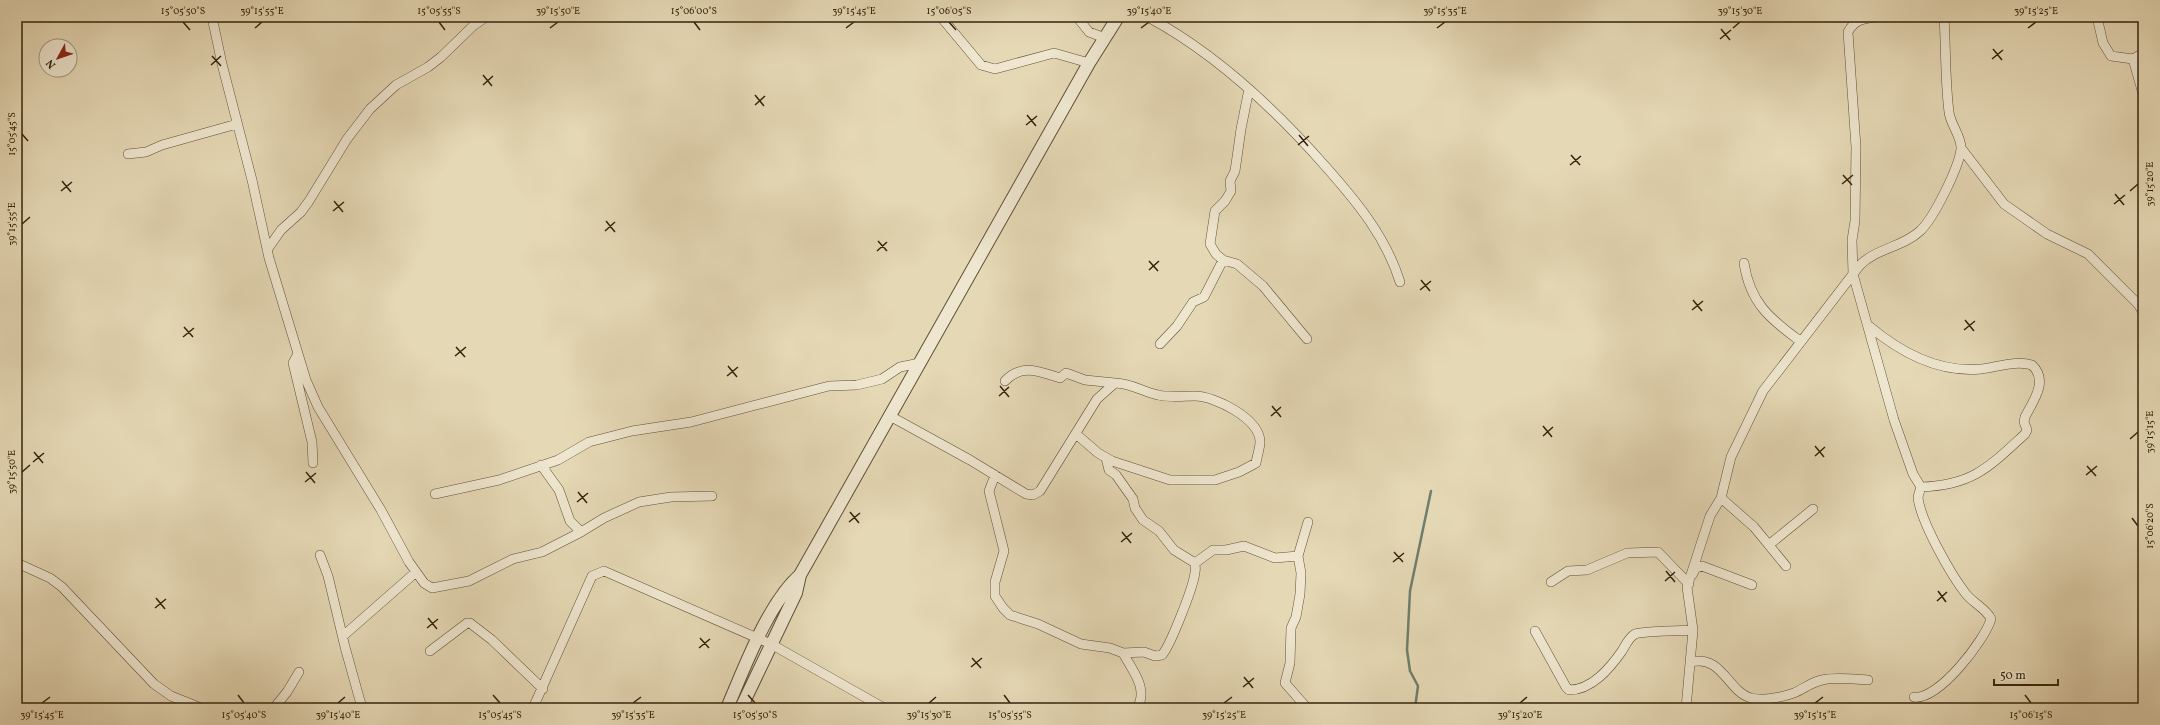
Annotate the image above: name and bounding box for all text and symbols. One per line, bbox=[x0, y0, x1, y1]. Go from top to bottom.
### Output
text: 15°05'50"S bbox=[161, 4, 205, 18]
text: 39°15'55"E bbox=[240, 4, 284, 18]
text: 15°05'55"S bbox=[417, 4, 461, 18]
text: 39°15'50"E bbox=[536, 4, 580, 18]
text: 15°06'00"S bbox=[671, 4, 717, 18]
text: 39°15'45"E bbox=[832, 4, 876, 18]
text: 15°06'05"S bbox=[927, 4, 971, 18]
text: 39°15'40"E bbox=[1127, 4, 1171, 18]
text: 39°15'35"E bbox=[1423, 4, 1467, 18]
text: 39°15'30"E bbox=[1718, 4, 1762, 18]
text: 39°15'25"E bbox=[2014, 4, 2058, 18]
north arrow bbox=[38, 38, 78, 78]
text: N bbox=[43, 56, 60, 71]
text: 15°05'45"S bbox=[5, 112, 19, 156]
text: 39°15'20"E bbox=[2143, 162, 2157, 206]
text: 39°15'55"E bbox=[5, 202, 19, 246]
text: 39°15'15"E bbox=[2143, 411, 2157, 453]
text: 39°15'50"E bbox=[5, 450, 19, 494]
text: 15°06'20"S bbox=[2143, 503, 2157, 549]
scale bar bbox=[1994, 661, 2058, 687]
text: 50 m bbox=[2000, 668, 2026, 684]
text: 39°15'45"E bbox=[20, 708, 64, 722]
text: 15°05'40"S bbox=[222, 708, 266, 722]
text: 39°15'40"E bbox=[316, 708, 360, 722]
text: 15°05'45"S bbox=[478, 708, 522, 722]
text: 39°15'35"E bbox=[611, 708, 655, 722]
text: 15°05'50"S bbox=[733, 708, 777, 722]
text: 39°15'30"E bbox=[907, 708, 951, 722]
text: 15°05'55"S bbox=[988, 708, 1032, 722]
text: 39°15'25"E bbox=[1202, 708, 1246, 722]
text: 39°15'20"E bbox=[1498, 708, 1542, 722]
text: 39°15'15"E bbox=[1794, 708, 1836, 722]
text: 15°06'15"S bbox=[2009, 708, 2053, 722]

